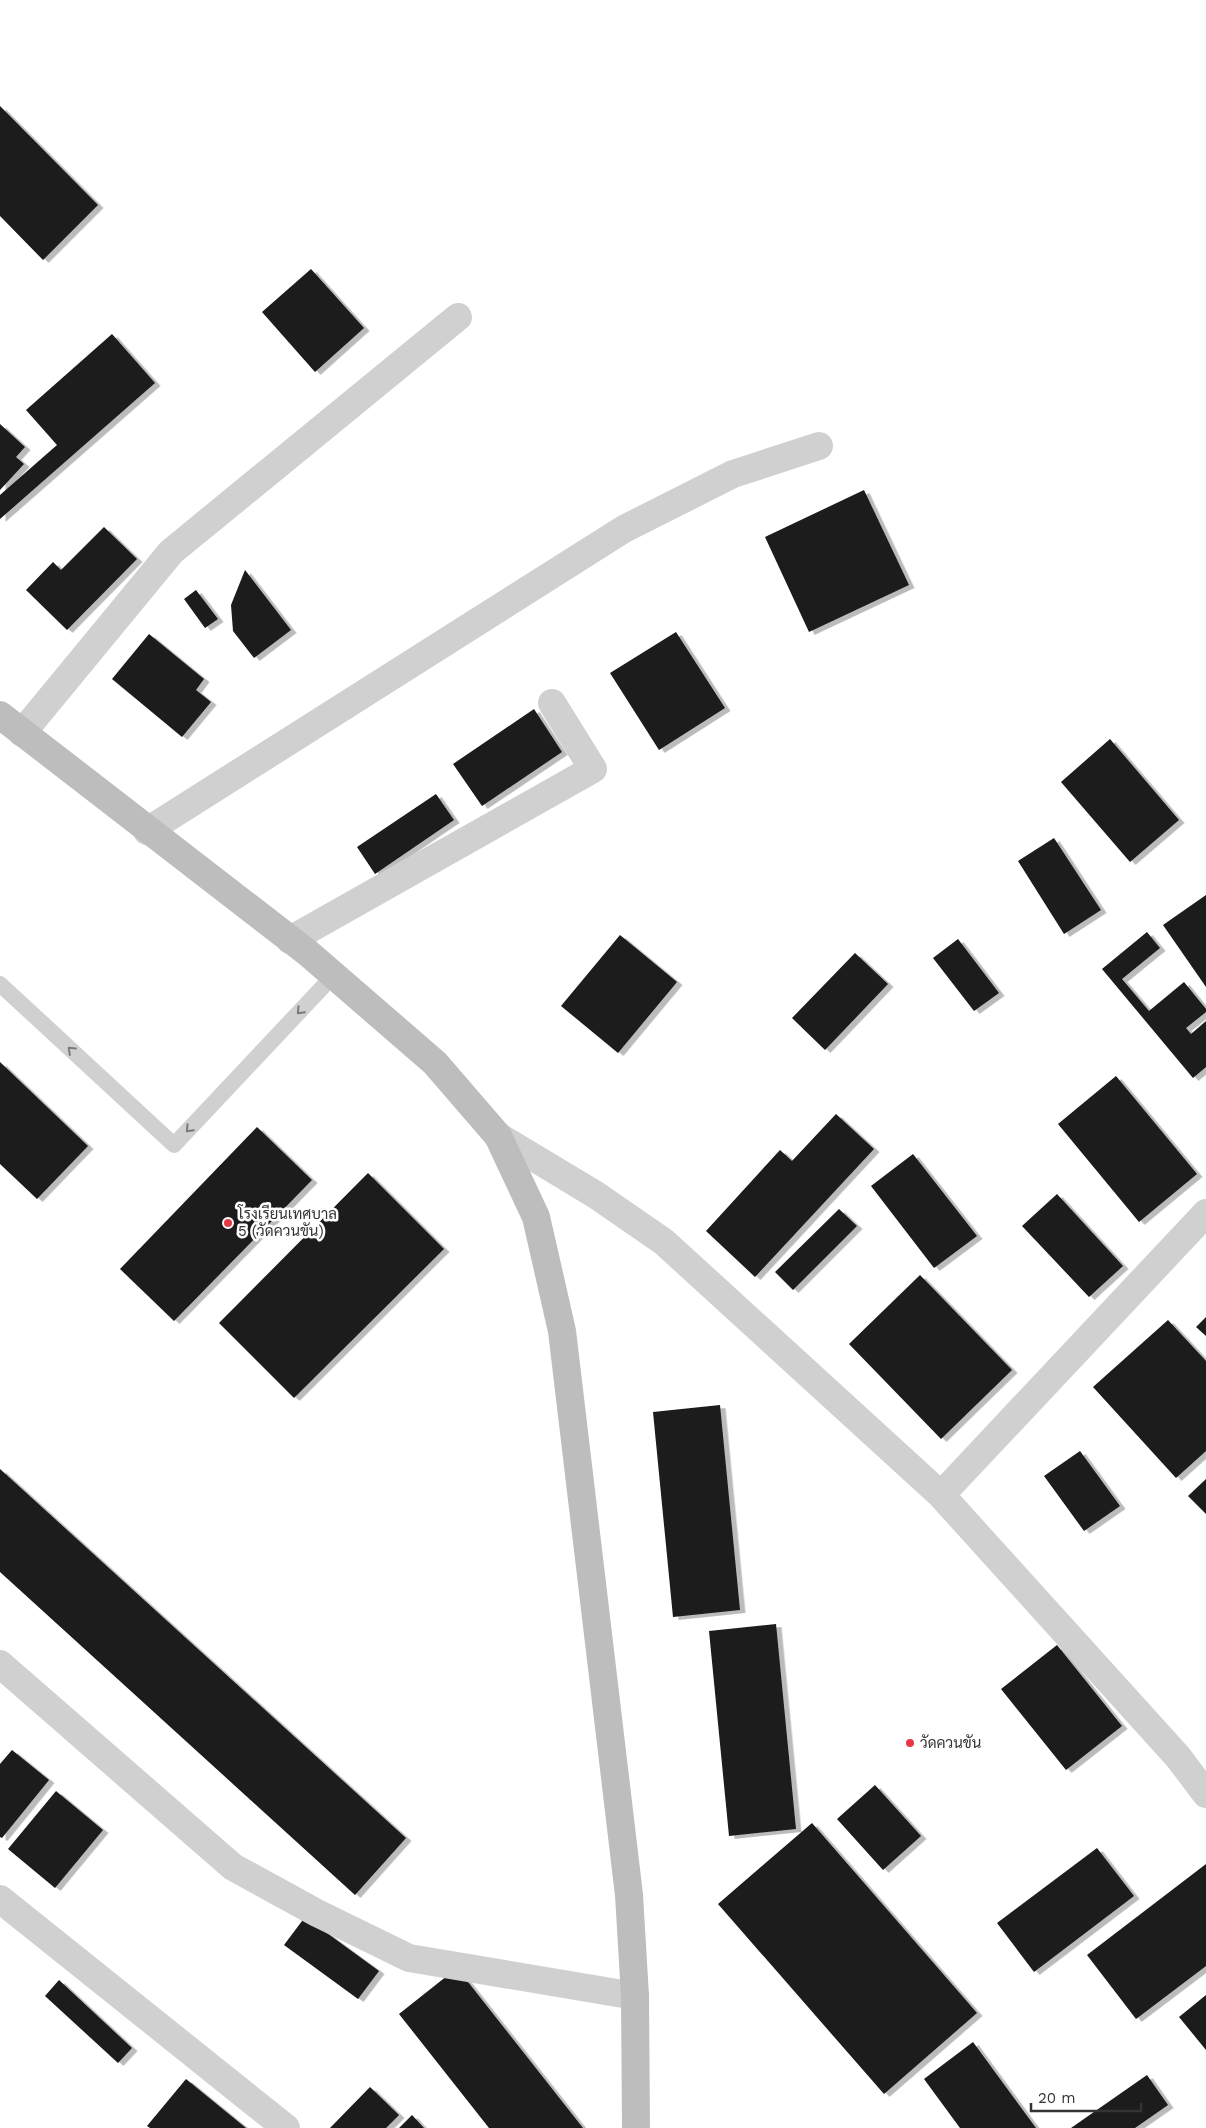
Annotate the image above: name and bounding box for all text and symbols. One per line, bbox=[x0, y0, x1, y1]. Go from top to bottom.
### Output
one-way arrow bbox=[297, 1005, 306, 1014]
one-way arrow bbox=[67, 1047, 76, 1056]
one-way arrow bbox=[186, 1124, 195, 1133]
place label: โรงเรียนเทศบาล 5 (วัดควนขัน) bbox=[237, 1204, 337, 1240]
marker: โรงเรียนเทศบาล 5 (วัดควนขัน) bbox=[222, 1217, 234, 1229]
place label: วัดควนขัน bbox=[920, 1734, 981, 1752]
marker: วัดควนขัน bbox=[904, 1737, 916, 1749]
scale bar bbox=[1031, 2080, 1141, 2112]
text: 20 m bbox=[1038, 2089, 1076, 2107]

